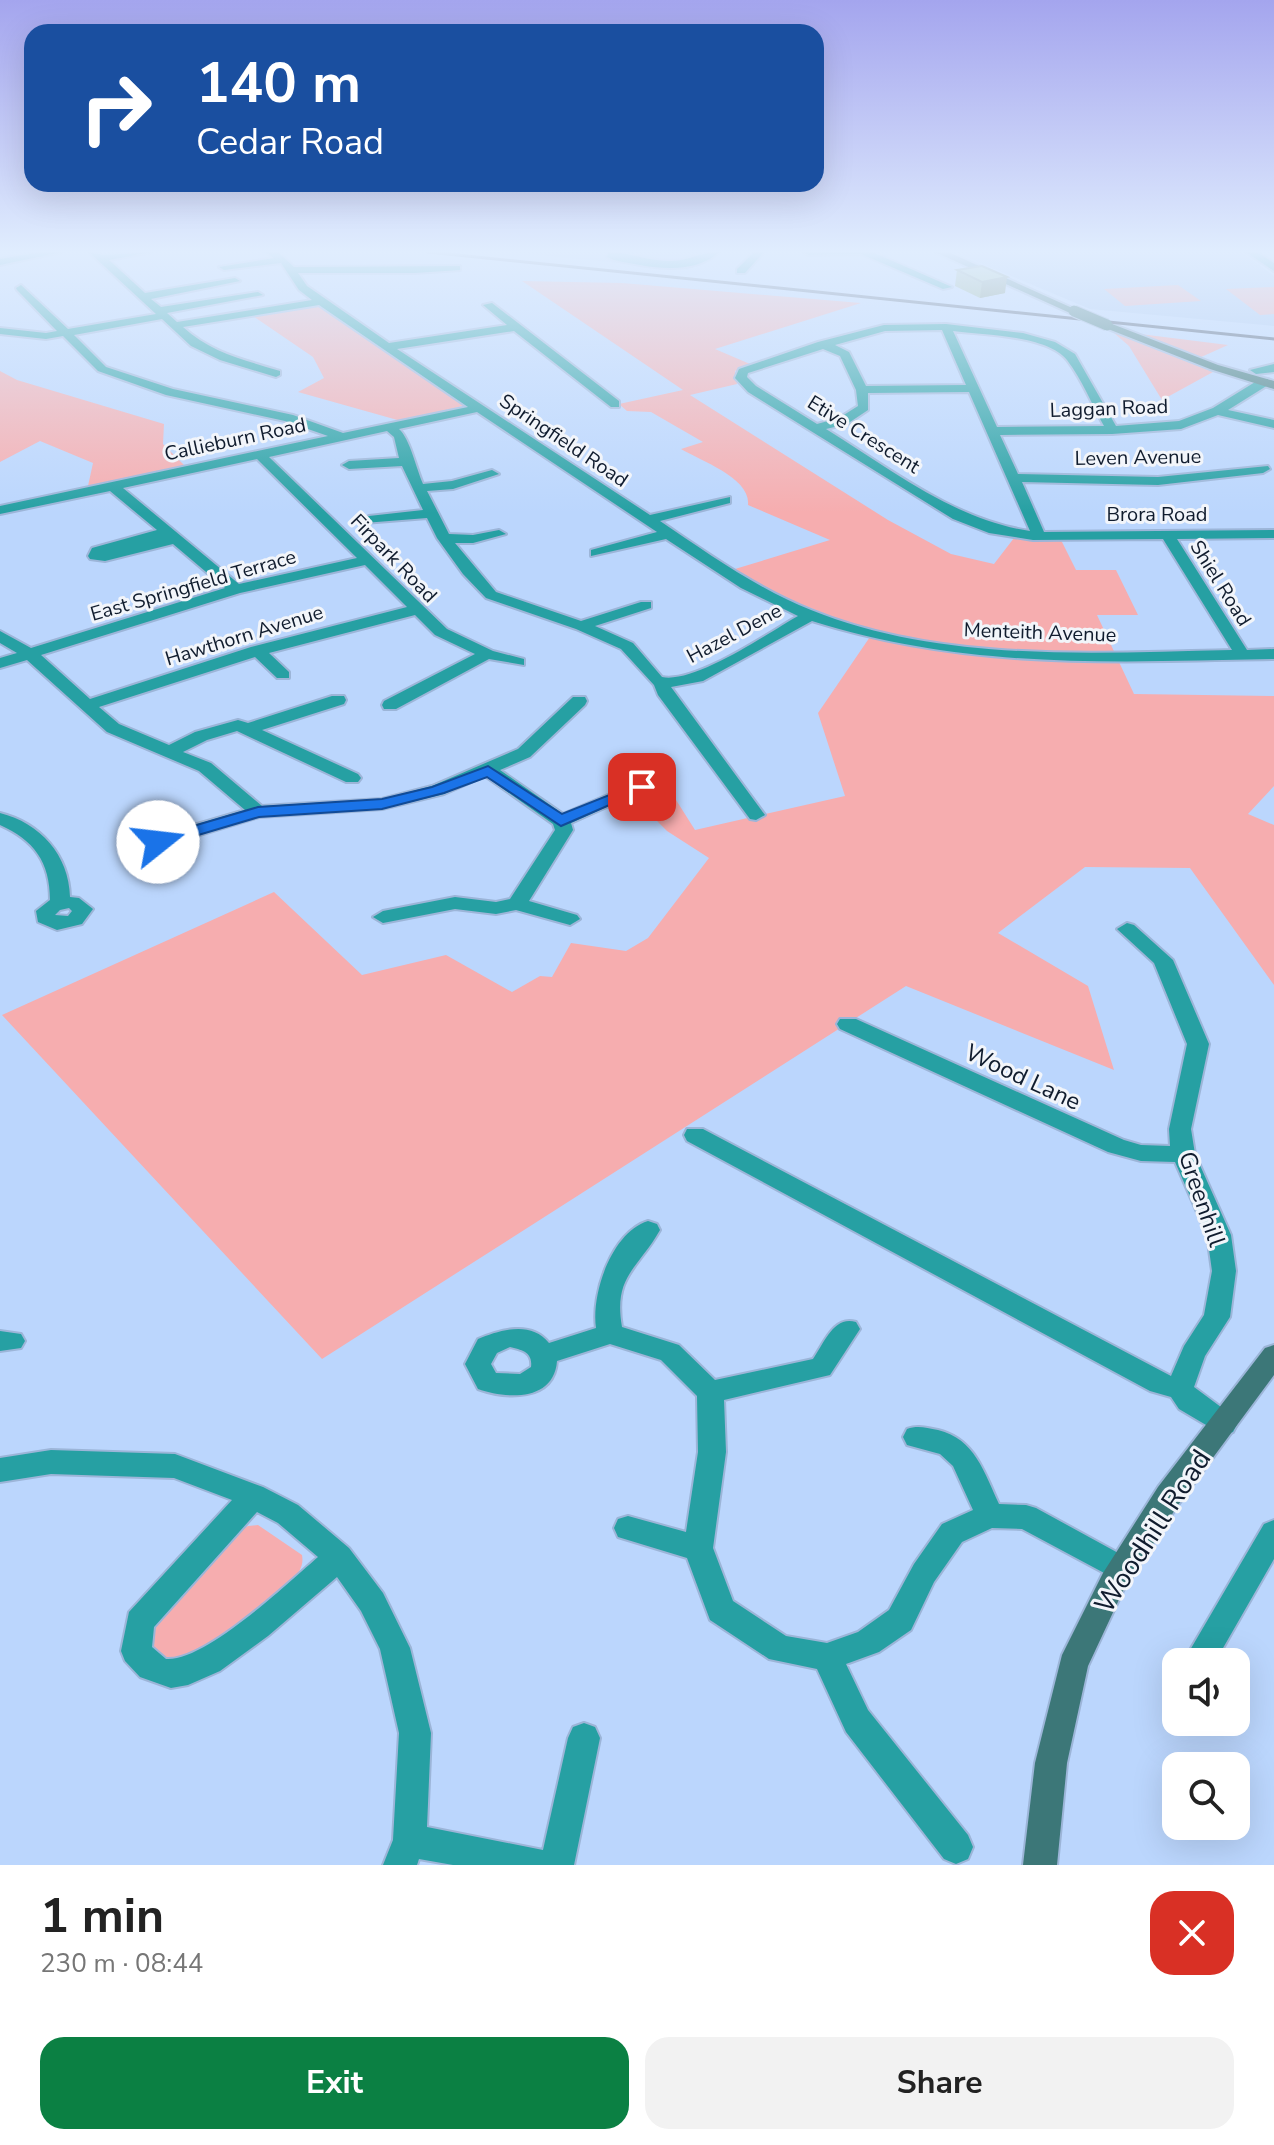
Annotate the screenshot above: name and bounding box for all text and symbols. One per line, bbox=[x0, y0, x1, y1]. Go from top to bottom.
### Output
text: 140 m bbox=[196, 45, 361, 122]
icon: right bbox=[64, 56, 168, 160]
text: Cedar Road bbox=[196, 118, 384, 167]
street label: Springfield Road bbox=[494, 387, 633, 493]
street label: Etive Crescent bbox=[802, 389, 926, 480]
street label: Laggan Road bbox=[1049, 393, 1169, 424]
street label: Callieburn Road bbox=[162, 411, 308, 468]
street label: Leven Avenue bbox=[1074, 443, 1202, 472]
street label: Brora Road bbox=[1106, 501, 1208, 528]
street label: Firpark Road bbox=[344, 508, 443, 609]
street label: Shiel Road bbox=[1184, 535, 1258, 631]
street label: East Springfield Terrace bbox=[87, 543, 299, 628]
street label: Hazel Dene bbox=[682, 597, 787, 670]
street label: Hawthorn Avenue bbox=[162, 599, 326, 672]
street label: Menteith Avenue bbox=[963, 616, 1117, 649]
pin bbox=[608, 753, 676, 821]
icon: arrive bbox=[620, 765, 664, 809]
position arrow bbox=[116, 800, 200, 884]
street label: Wood Lane bbox=[960, 1036, 1086, 1118]
street label: Greenhill bbox=[1171, 1147, 1233, 1251]
street label: Woodhill Road bbox=[1086, 1442, 1220, 1621]
map controls bbox=[1162, 1648, 1250, 1840]
button: sound bbox=[1162, 1648, 1250, 1736]
button: search bbox=[1162, 1752, 1250, 1840]
text: 1 min bbox=[40, 1883, 164, 1949]
button: close bbox=[1150, 1891, 1234, 1975]
text: 230 m · 08:44 bbox=[40, 1946, 203, 1981]
button: Exit bbox=[40, 2037, 629, 2129]
button: Share bbox=[645, 2037, 1234, 2129]

